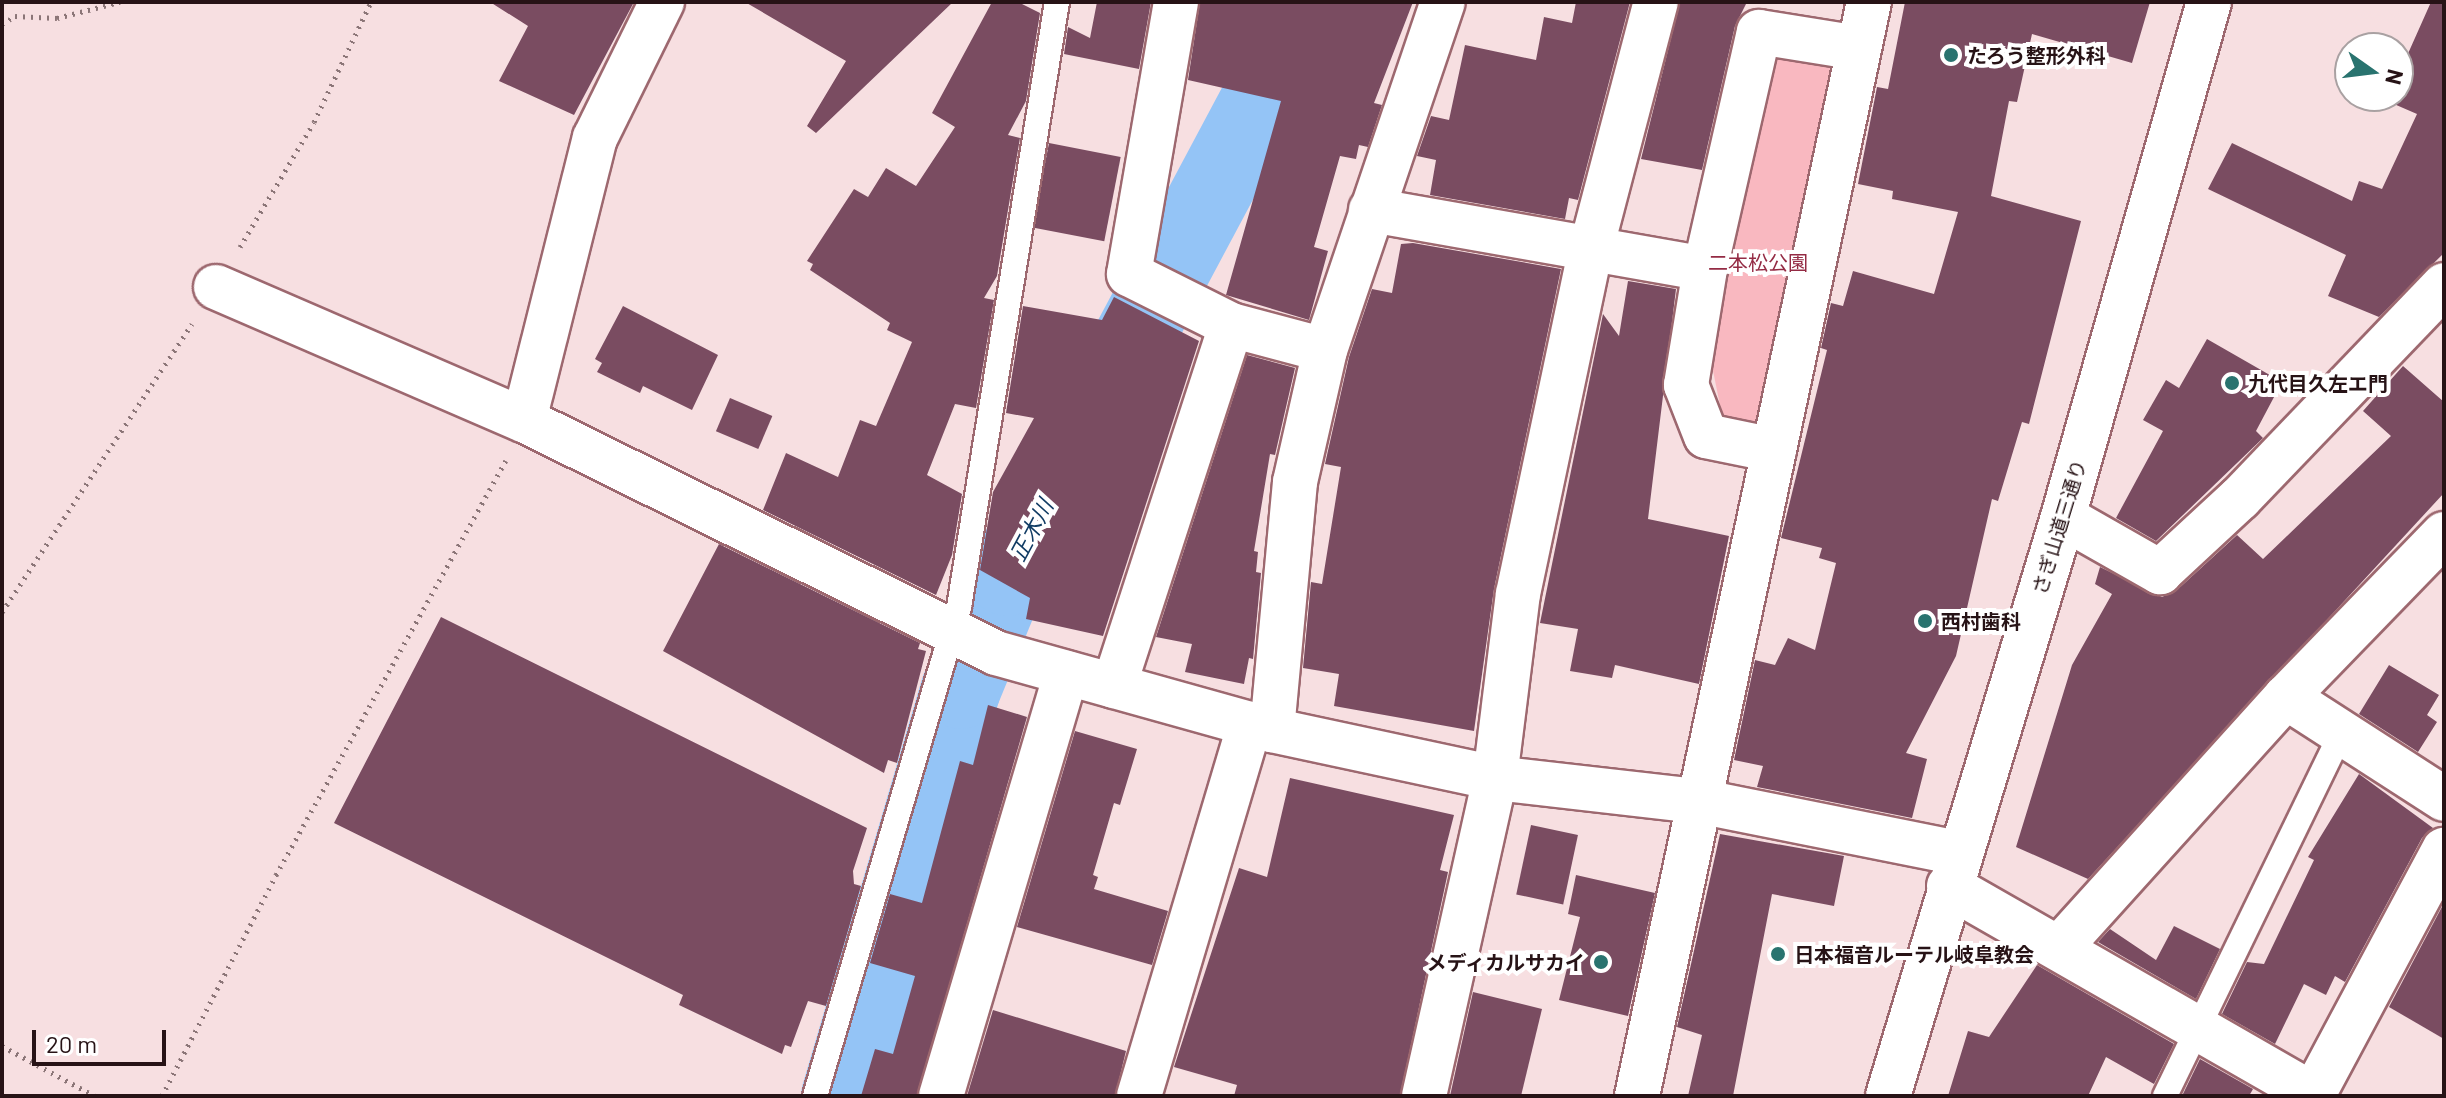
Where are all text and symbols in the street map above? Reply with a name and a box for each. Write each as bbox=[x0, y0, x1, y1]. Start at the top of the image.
north arrow bbox=[2334, 32, 2414, 112]
place label: たろう整形外科 bbox=[1967, 43, 2107, 67]
marker: たろう整形外科 bbox=[1942, 46, 1960, 64]
text: N bbox=[2381, 67, 2410, 88]
park label: 二本松公園 bbox=[1708, 250, 1808, 274]
place label: 九代目久左エ門 bbox=[2248, 371, 2388, 395]
marker: 九代目久左エ門 bbox=[2223, 374, 2241, 392]
street label: さぎ山道三通り bbox=[2027, 457, 2091, 597]
water label: 正木川 bbox=[1004, 495, 1058, 565]
place label: 西村歯科 bbox=[1941, 609, 2021, 633]
marker: 西村歯科 bbox=[1916, 612, 1934, 630]
place label: 日本福音ルーテル岐阜教会 bbox=[1794, 942, 2034, 966]
marker: 日本福音ルーテル岐阜教会 bbox=[1769, 945, 1787, 963]
place label: メディカルサカイ bbox=[1425, 950, 1585, 974]
marker: メディカルサカイ bbox=[1592, 953, 1610, 971]
scale bar bbox=[36, 1014, 170, 1064]
text: 20 m bbox=[46, 1029, 97, 1058]

